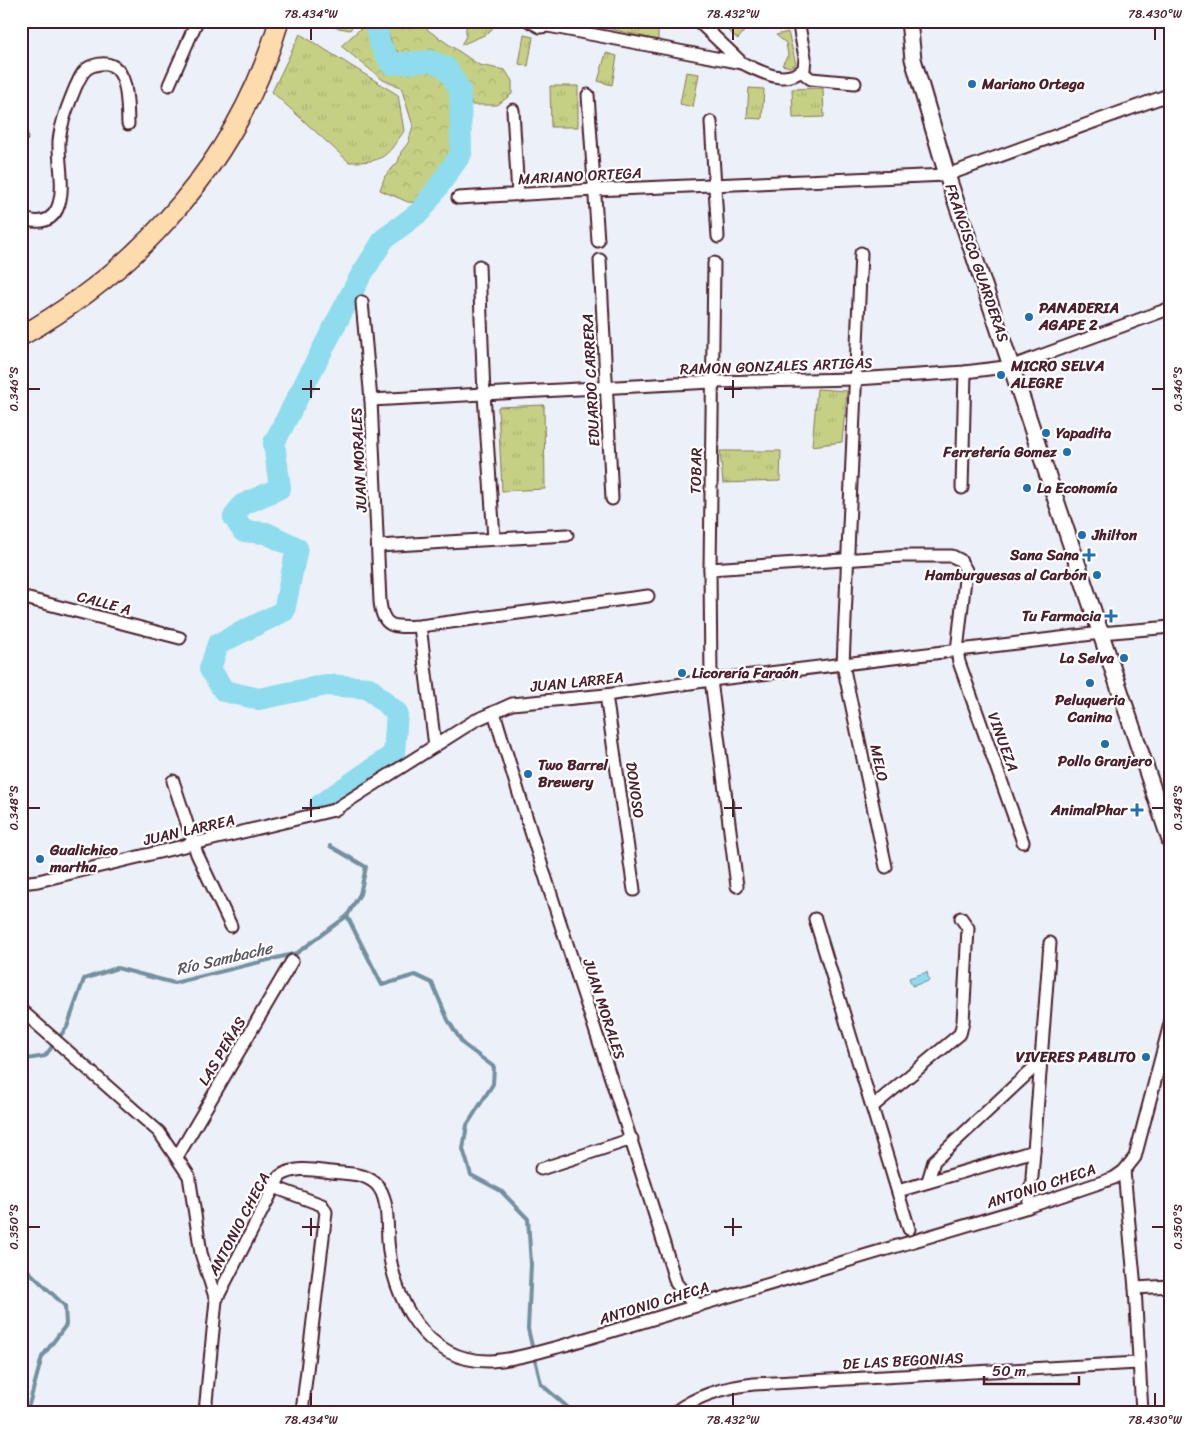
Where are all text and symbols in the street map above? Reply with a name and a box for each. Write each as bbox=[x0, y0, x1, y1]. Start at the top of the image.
text: 78.434°W bbox=[284, 3, 339, 25]
text: 78.432°W bbox=[706, 3, 760, 25]
text: 78.430°W bbox=[1128, 3, 1183, 25]
place label: Mariano Ortega bbox=[981, 71, 1085, 97]
marker: Mariano Ortega bbox=[966, 78, 978, 90]
street label: MARIANO ORTEGA bbox=[517, 160, 643, 192]
street label: FRANCISCO GUARDERAS bbox=[938, 180, 1017, 347]
place label: PANADERIA AGAPE 2 bbox=[1038, 295, 1119, 338]
marker: PANADERIA AGAPE 2 bbox=[1023, 311, 1035, 323]
street label: EDUARDO CARRERA bbox=[575, 313, 607, 447]
street label: RAMON GONZALES ARTIGAS bbox=[679, 350, 873, 382]
place label: MICRO SELVA ALEGRE bbox=[1010, 353, 1105, 396]
text: 0.346°S bbox=[3, 366, 25, 411]
text: 0.346°S bbox=[1167, 366, 1189, 411]
marker: MICRO SELVA ALEGRE bbox=[995, 369, 1007, 381]
street label: JUAN MORALES bbox=[343, 407, 375, 514]
place label: Yapadita bbox=[1056, 420, 1112, 446]
marker: Yapadita bbox=[1040, 427, 1052, 439]
place label: Ferretería Gomez bbox=[942, 439, 1058, 465]
marker: Ferretería Gomez bbox=[1061, 446, 1073, 458]
street label: TOBAR bbox=[683, 448, 709, 494]
place label: La Economía bbox=[1037, 475, 1118, 501]
marker: La Economía bbox=[1021, 482, 1033, 494]
place label: Jhilton bbox=[1091, 522, 1138, 548]
marker: Jhilton bbox=[1076, 529, 1088, 541]
place label: Sana Sana bbox=[1009, 542, 1079, 568]
marker: Sana Sana bbox=[1083, 549, 1095, 561]
place label: Hamburguesas al Carbón bbox=[924, 562, 1088, 588]
marker: Hamburguesas al Carbón bbox=[1091, 569, 1103, 581]
street label: CALLE A bbox=[74, 583, 134, 623]
place label: Tu Farmacia bbox=[1022, 603, 1101, 629]
marker: Tu Farmacia bbox=[1105, 610, 1117, 622]
place label: La Selva bbox=[1060, 645, 1114, 671]
marker: La Selva bbox=[1118, 652, 1130, 664]
place label: Licorería Faraón bbox=[692, 660, 799, 686]
street label: JUAN LARREA bbox=[528, 664, 625, 700]
marker: Licorería Faraón bbox=[676, 667, 688, 679]
marker: Peluqueria Canina bbox=[1084, 677, 1096, 689]
place label: Peluqueria Canina bbox=[1055, 687, 1125, 730]
street label: VINUEZA bbox=[980, 708, 1026, 776]
marker: Pollo Granjero bbox=[1099, 738, 1111, 750]
street label: MELO bbox=[862, 742, 896, 784]
place label: Pollo Granjero bbox=[1058, 748, 1153, 774]
place label: Two Barrel Brewery bbox=[538, 752, 609, 795]
street label: DONOSO bbox=[618, 760, 652, 820]
marker: Two Barrel Brewery bbox=[522, 768, 534, 780]
text: 0.348°S bbox=[3, 785, 25, 831]
text: 0.348°S bbox=[1167, 785, 1189, 831]
place label: AnimalPhar bbox=[1050, 797, 1129, 823]
marker: AnimalPhar bbox=[1131, 804, 1143, 816]
street label: JUAN LARREA bbox=[140, 807, 237, 853]
place label: Gualichico martha bbox=[49, 837, 118, 880]
marker: Gualichico martha bbox=[34, 853, 46, 865]
water label: Río Sambache bbox=[173, 933, 277, 984]
street label: JUAN MORALES bbox=[575, 954, 633, 1063]
street label: LAS PEÑAS bbox=[191, 1011, 253, 1091]
place label: VIVERES PABLITO bbox=[1016, 1044, 1136, 1070]
marker: VIVERES PABLITO bbox=[1140, 1051, 1152, 1063]
street label: ANTONIO CHECA bbox=[982, 1156, 1099, 1216]
street label: ANTONIO CHECA bbox=[200, 1168, 277, 1281]
text: 0.350°S bbox=[3, 1204, 25, 1250]
text: 0.350°S bbox=[1167, 1204, 1189, 1250]
street label: ANTONIO CHECA bbox=[595, 1274, 712, 1332]
street label: DE LAS BEGONIAS bbox=[842, 1345, 965, 1377]
scale bar bbox=[984, 1353, 1080, 1385]
text: 50 m bbox=[992, 1358, 1027, 1384]
text: 78.434°W bbox=[284, 1409, 339, 1431]
text: 78.432°W bbox=[706, 1409, 760, 1431]
text: 78.430°W bbox=[1128, 1409, 1183, 1431]

